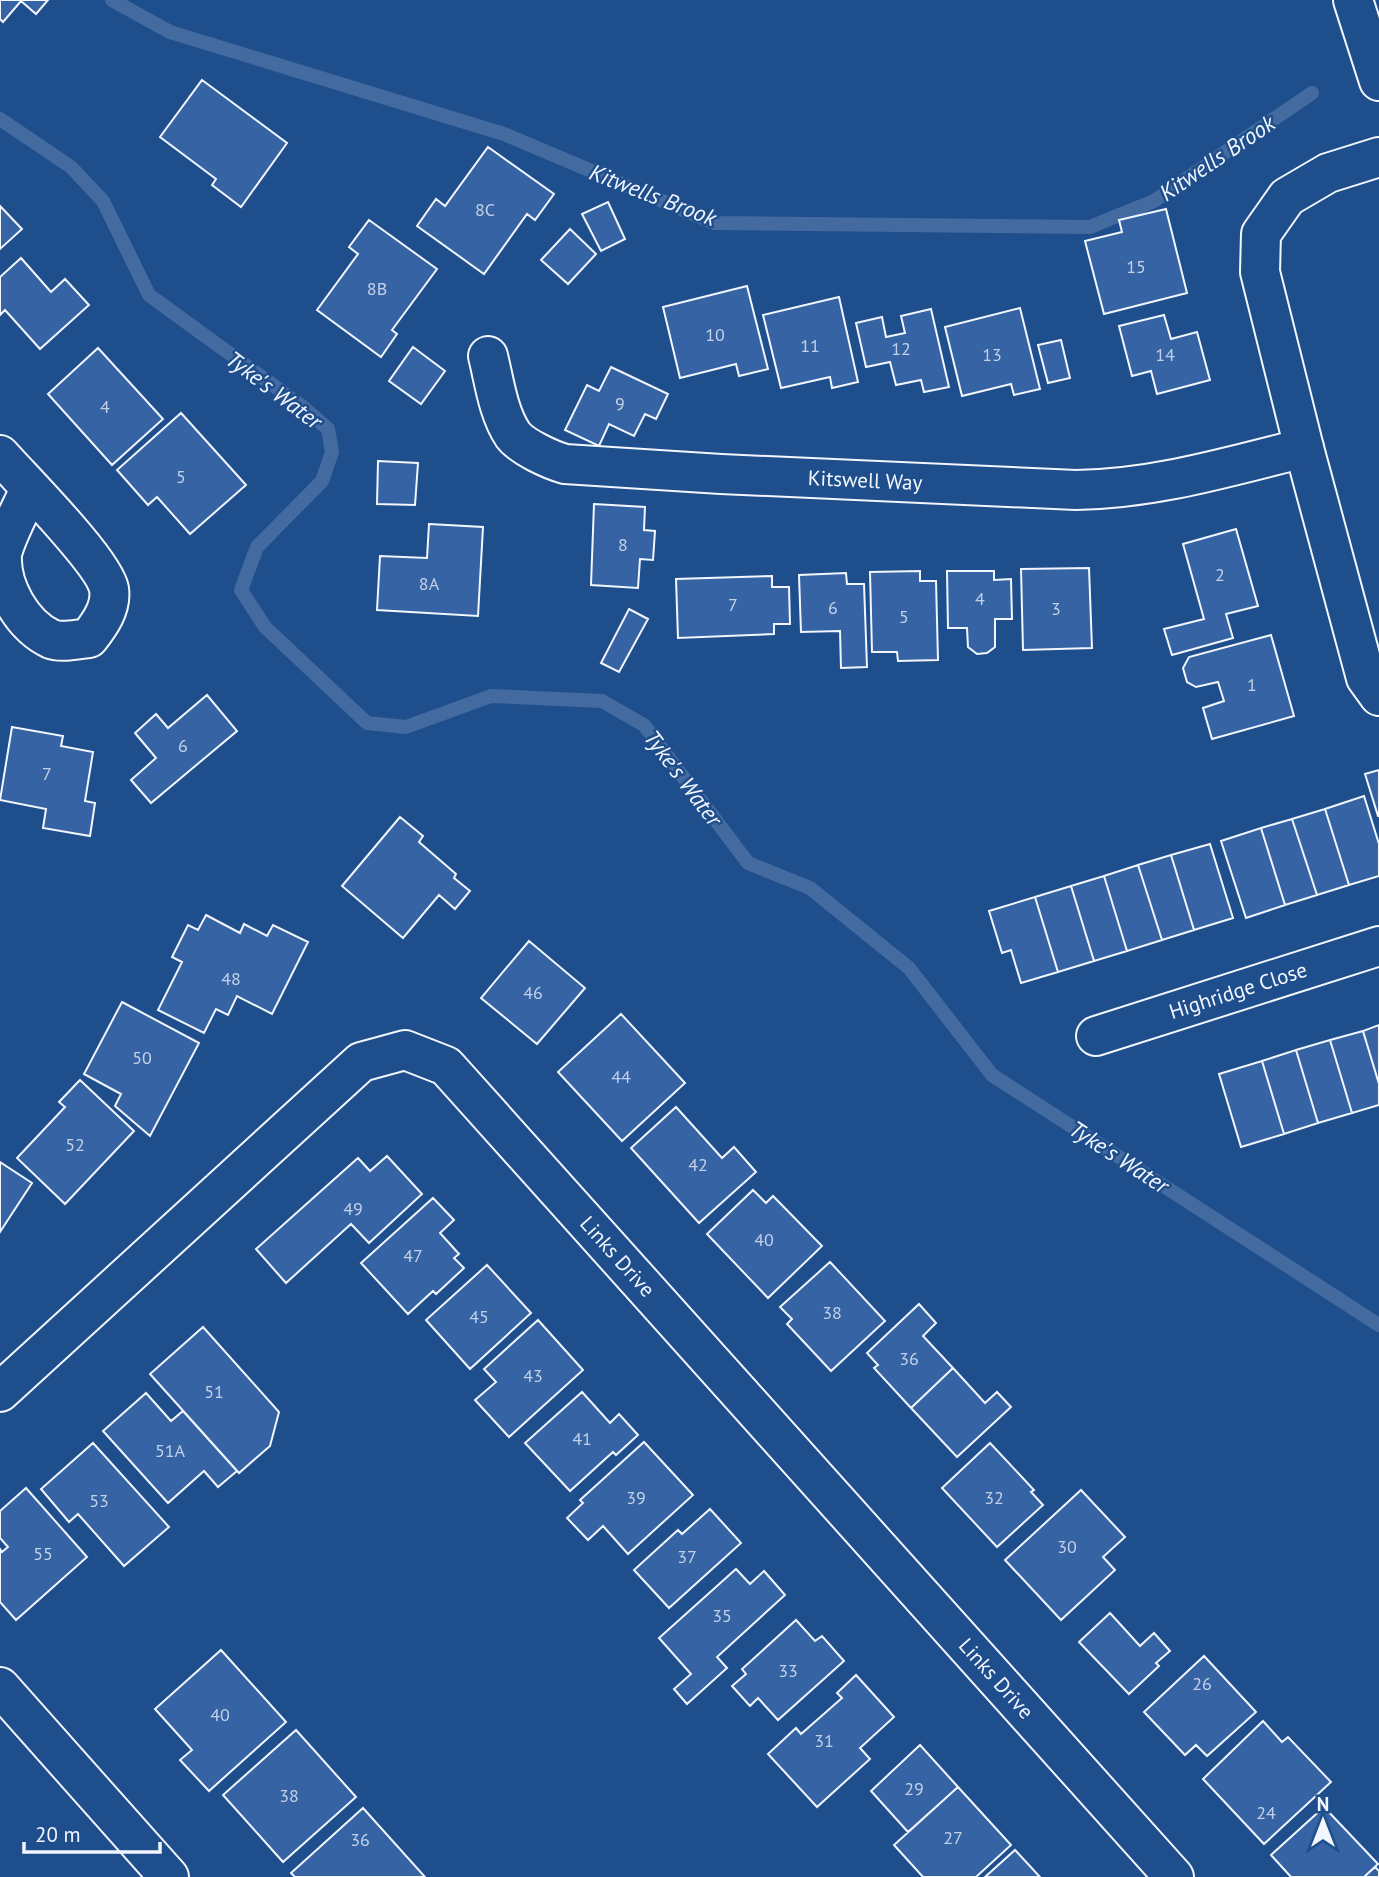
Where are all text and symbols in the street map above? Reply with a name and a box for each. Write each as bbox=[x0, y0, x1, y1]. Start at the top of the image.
water label: Kitwells Brook bbox=[1153, 107, 1282, 207]
water label: Kitwells Brook bbox=[586, 157, 722, 233]
house number: 8C bbox=[475, 198, 495, 221]
house number: 15 bbox=[1126, 255, 1146, 278]
house number: 8B bbox=[367, 277, 387, 300]
house number: 10 bbox=[705, 323, 725, 346]
house number: 11 bbox=[800, 334, 820, 357]
house number: 12 bbox=[891, 337, 911, 360]
house number: 13 bbox=[982, 343, 1002, 366]
house number: 14 bbox=[1155, 343, 1175, 366]
water label: Tyke's Water bbox=[221, 344, 329, 436]
house number: 9 bbox=[615, 392, 625, 415]
house number: 4 bbox=[100, 395, 110, 418]
street label: Kitswell Way bbox=[807, 464, 923, 496]
house number: 5 bbox=[176, 465, 186, 488]
house number: 8 bbox=[618, 533, 628, 556]
house number: 2 bbox=[1215, 563, 1225, 586]
house number: 8A bbox=[419, 572, 440, 595]
house number: 4 bbox=[975, 587, 985, 610]
house number: 7 bbox=[728, 593, 738, 616]
house number: 6 bbox=[828, 596, 838, 619]
house number: 3 bbox=[1051, 597, 1061, 620]
house number: 5 bbox=[899, 605, 909, 628]
house number: 1 bbox=[1247, 673, 1257, 696]
water label: Tyke's Water bbox=[638, 724, 730, 833]
house number: 6 bbox=[178, 734, 188, 757]
house number: 7 bbox=[42, 762, 52, 785]
street label: Highridge Close bbox=[1166, 956, 1310, 1025]
house number: 48 bbox=[221, 967, 241, 990]
house number: 46 bbox=[523, 981, 543, 1004]
house number: 50 bbox=[132, 1046, 152, 1069]
house number: 44 bbox=[611, 1065, 631, 1088]
water label: Tyke's Water bbox=[1064, 1114, 1176, 1200]
house number: 52 bbox=[65, 1133, 85, 1156]
house number: 42 bbox=[688, 1153, 708, 1176]
house number: 49 bbox=[343, 1197, 363, 1220]
street label: Links Drive bbox=[574, 1210, 661, 1302]
house number: 40 bbox=[754, 1228, 774, 1251]
house number: 47 bbox=[403, 1244, 423, 1267]
house number: 38 bbox=[822, 1301, 842, 1324]
house number: 45 bbox=[469, 1305, 489, 1328]
house number: 36 bbox=[899, 1347, 919, 1370]
house number: 43 bbox=[523, 1364, 543, 1387]
house number: 51 bbox=[204, 1380, 224, 1403]
house number: 41 bbox=[572, 1427, 592, 1450]
house number: 51A bbox=[155, 1439, 186, 1462]
house number: 39 bbox=[626, 1486, 646, 1509]
house number: 32 bbox=[984, 1486, 1004, 1509]
house number: 53 bbox=[89, 1489, 109, 1512]
house number: 30 bbox=[1057, 1535, 1077, 1558]
house number: 55 bbox=[33, 1542, 53, 1565]
house number: 37 bbox=[677, 1545, 697, 1568]
house number: 35 bbox=[712, 1604, 732, 1627]
street label: Links Drive bbox=[953, 1632, 1040, 1724]
house number: 33 bbox=[778, 1659, 798, 1682]
house number: 26 bbox=[1192, 1672, 1212, 1695]
house number: 40 bbox=[210, 1703, 230, 1726]
house number: 31 bbox=[814, 1729, 834, 1752]
house number: 29 bbox=[904, 1777, 924, 1800]
house number: 38 bbox=[279, 1784, 299, 1807]
north arrow bbox=[1288, 1786, 1358, 1856]
text: N bbox=[1317, 1792, 1329, 1816]
house number: 24 bbox=[1256, 1801, 1276, 1824]
scale bar bbox=[24, 1811, 161, 1855]
text: 20 m bbox=[35, 1821, 81, 1848]
house number: 27 bbox=[943, 1826, 963, 1849]
house number: 36 bbox=[350, 1828, 370, 1851]

